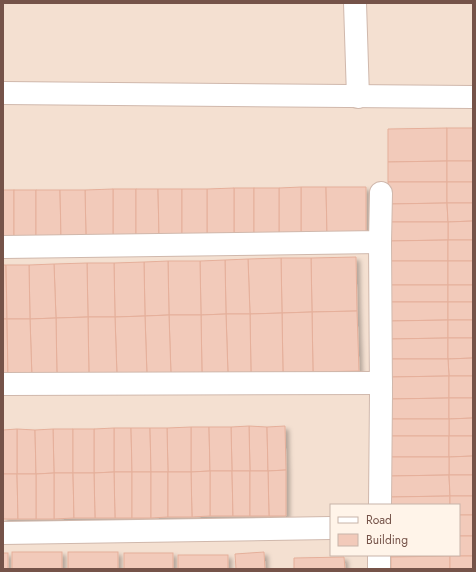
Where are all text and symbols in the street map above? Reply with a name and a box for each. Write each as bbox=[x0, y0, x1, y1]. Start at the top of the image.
legend bbox=[330, 504, 460, 556]
text: Road bbox=[366, 511, 392, 529]
text: Building bbox=[366, 531, 408, 549]

